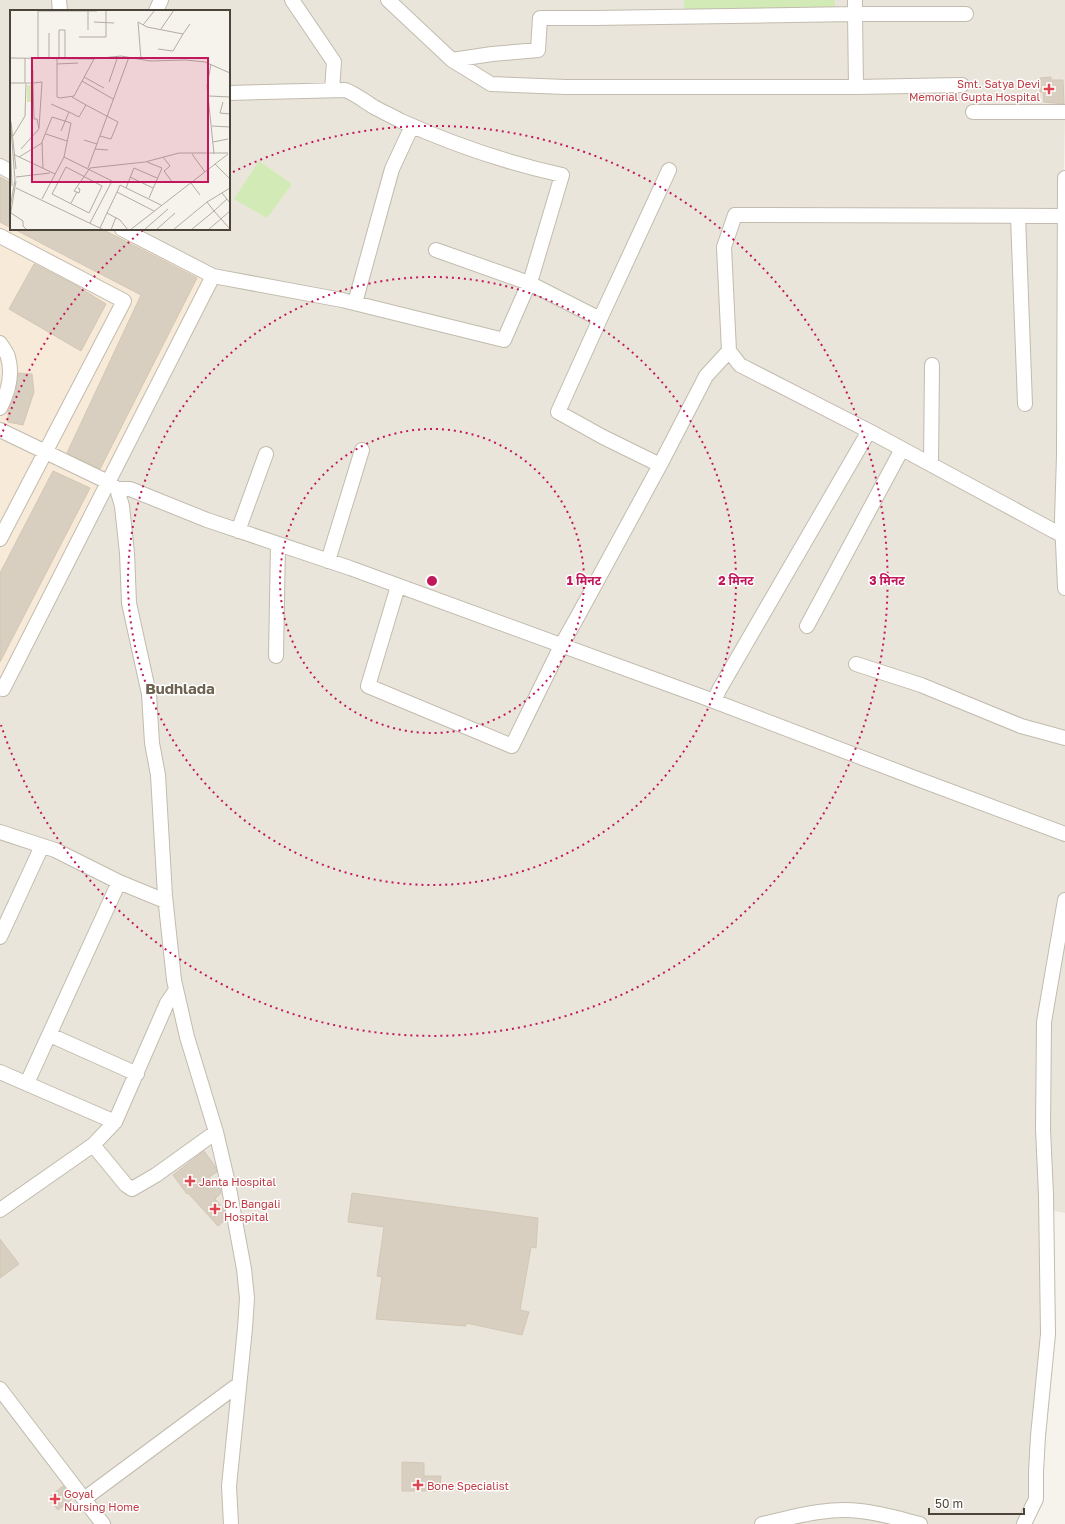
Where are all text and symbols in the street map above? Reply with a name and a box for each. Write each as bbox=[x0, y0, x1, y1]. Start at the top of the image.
inset map bbox=[10, 10, 230, 230]
place label: Smt. Satya Devi Memorial Gupta Hospital bbox=[909, 77, 1040, 103]
marker: Smt. Satya Devi Memorial Gupta Hospital bbox=[1043, 83, 1055, 95]
text: 1 मिनट bbox=[567, 573, 602, 588]
text: 2 मिनट bbox=[718, 573, 754, 588]
text: 3 मिनट bbox=[869, 573, 905, 588]
centre of rings bbox=[425, 574, 439, 588]
district label: Budhlada bbox=[145, 679, 215, 697]
marker: Janta Hospital bbox=[184, 1175, 196, 1187]
place label: Janta Hospital bbox=[199, 1175, 276, 1188]
place label: Dr. Bangali Hospital bbox=[224, 1197, 281, 1223]
marker: Dr. Bangali Hospital bbox=[209, 1203, 221, 1215]
marker: Bone Specialist bbox=[412, 1479, 424, 1491]
place label: Bone Specialist bbox=[427, 1479, 509, 1492]
place label: Goyal Nursing Home bbox=[64, 1487, 139, 1513]
scale bar bbox=[929, 1490, 1024, 1516]
marker: Goyal Nursing Home bbox=[49, 1493, 61, 1505]
text: 50 m bbox=[935, 1496, 963, 1511]

